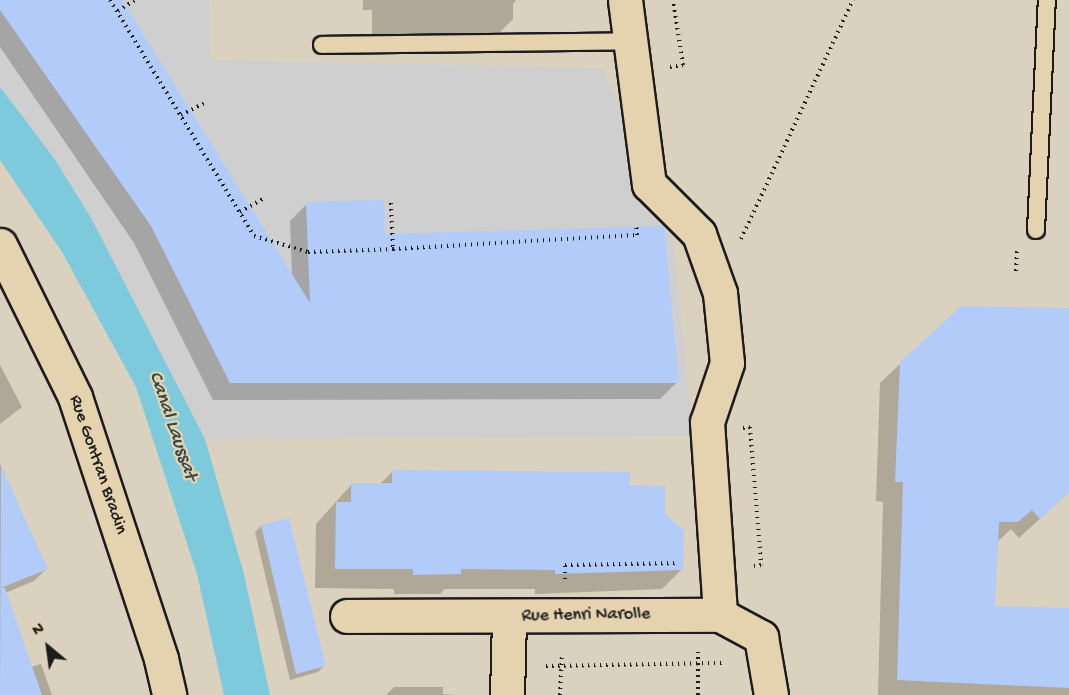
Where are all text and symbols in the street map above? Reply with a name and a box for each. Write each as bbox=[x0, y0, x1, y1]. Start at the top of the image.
water label: Canal Laussat bbox=[142, 368, 202, 484]
street label: Rue Gontran Bradin bbox=[63, 393, 131, 537]
street label: Rue Henri Narolle bbox=[521, 604, 651, 628]
north arrow bbox=[18, 617, 78, 677]
text: N bbox=[30, 620, 48, 642]

